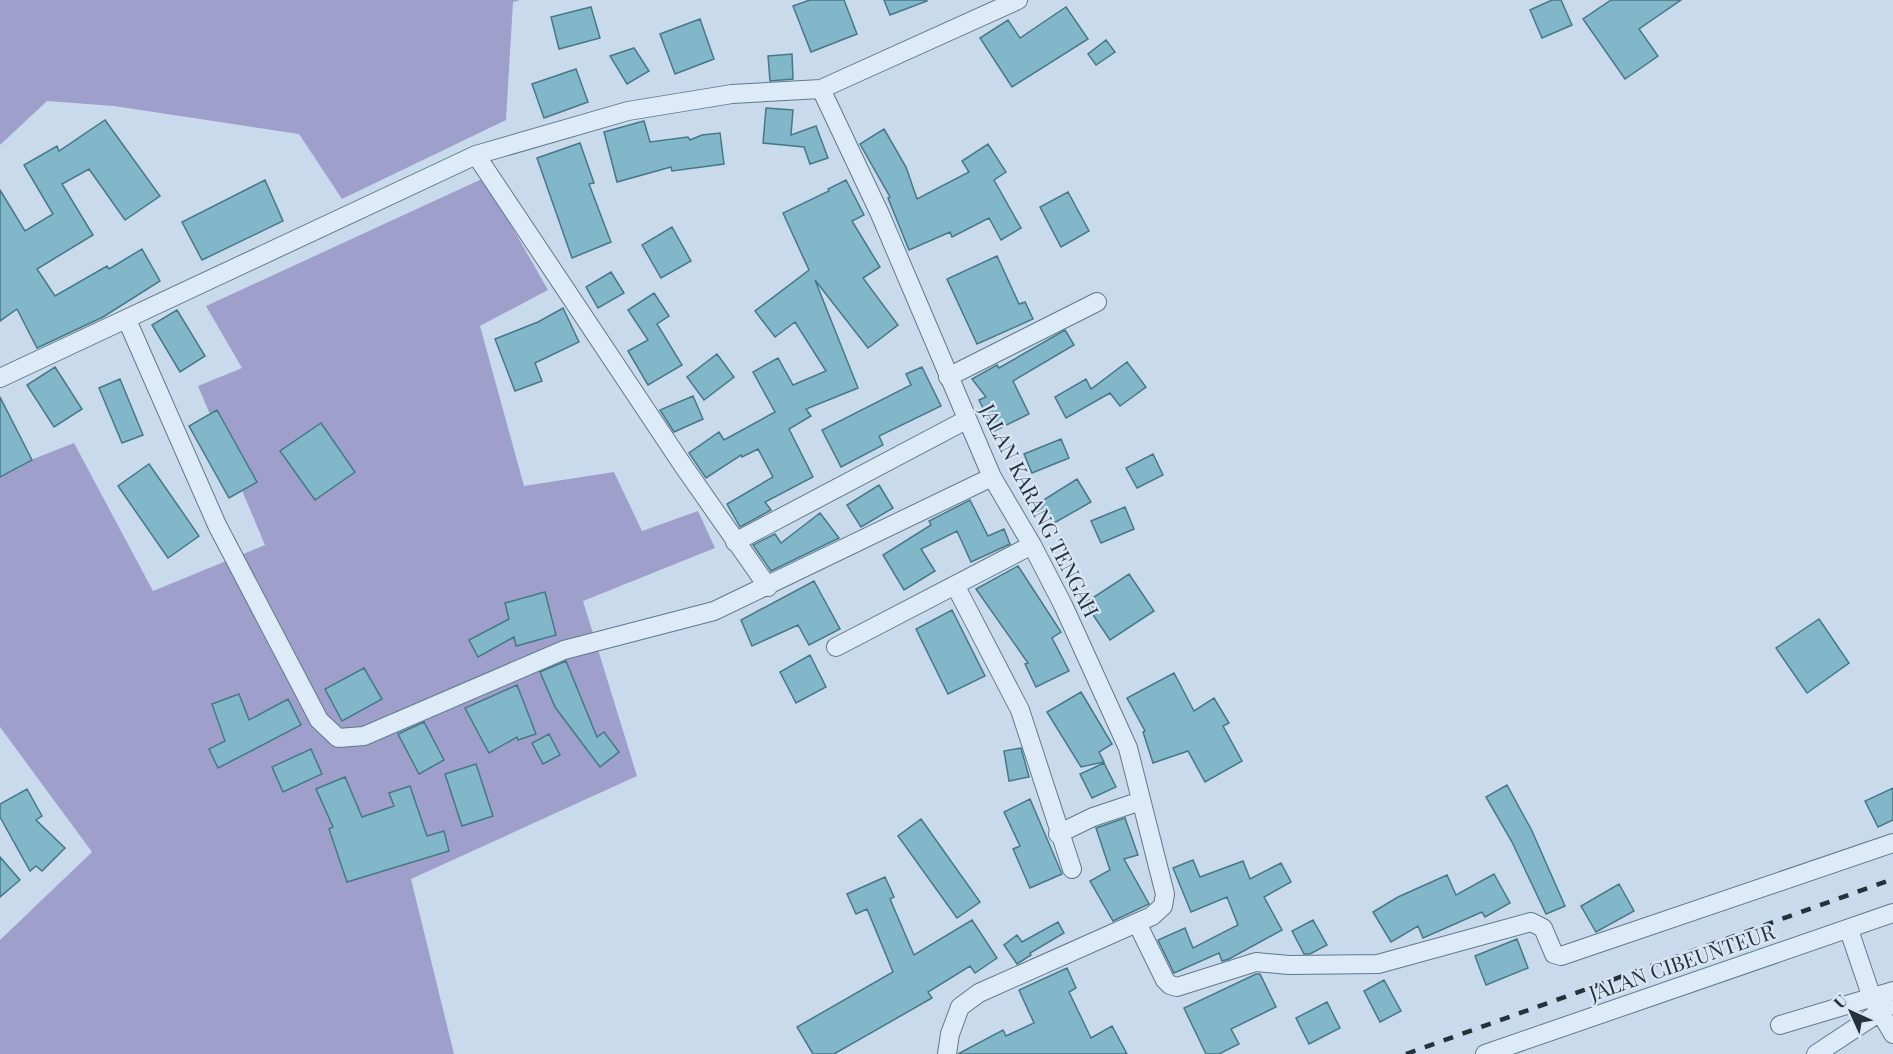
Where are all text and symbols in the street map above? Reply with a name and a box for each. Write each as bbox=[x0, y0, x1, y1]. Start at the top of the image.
street label: JALAN KARANG TENGAH bbox=[974, 398, 1107, 622]
street label: JALAN CIBEUNTEUR bbox=[1584, 916, 1778, 1006]
north arrow bbox=[1821, 982, 1881, 1042]
text: U bbox=[1829, 990, 1851, 1012]

